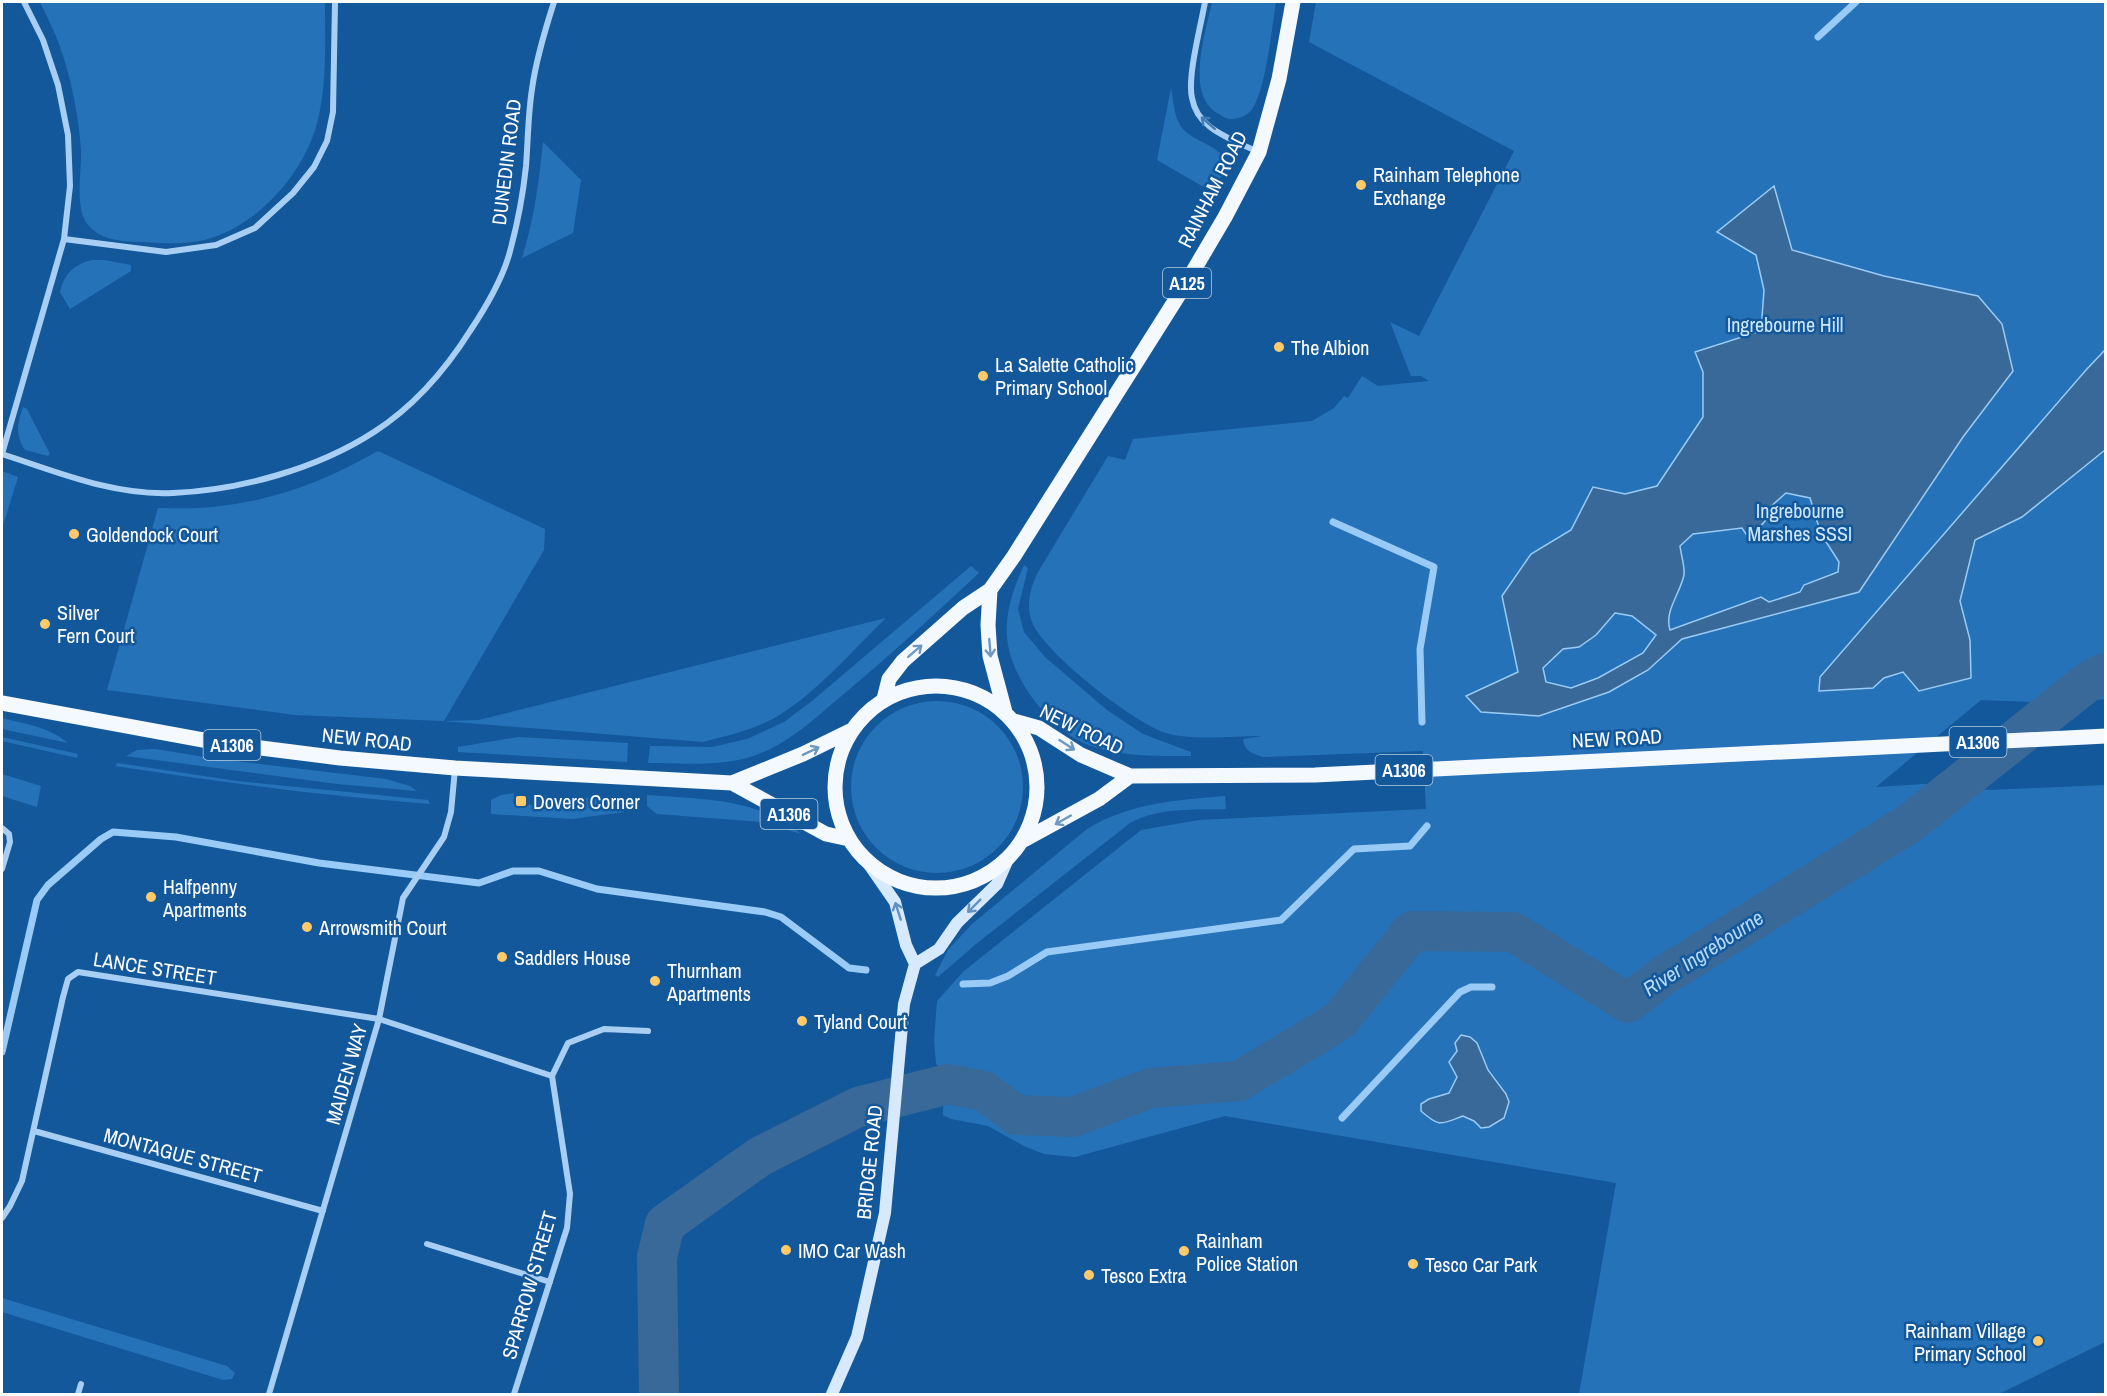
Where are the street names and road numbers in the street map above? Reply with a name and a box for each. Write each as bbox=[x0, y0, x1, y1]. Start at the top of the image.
street label: DUNEDIN ROAD bbox=[485, 98, 527, 226]
street label: RAINHAM ROAD bbox=[1171, 126, 1253, 252]
road number: A125 bbox=[1163, 268, 1211, 298]
street label: NEW ROAD bbox=[1036, 697, 1128, 761]
street label: NEW ROAD bbox=[321, 721, 413, 757]
street label: NEW ROAD bbox=[1571, 722, 1663, 754]
road number: A1306 bbox=[1950, 727, 2006, 757]
road number: A1306 bbox=[204, 730, 260, 760]
road number: A1306 bbox=[1376, 755, 1432, 785]
road number: A1306 bbox=[760, 799, 818, 829]
street label: LANCE STREET bbox=[92, 945, 218, 991]
street label: MAIDEN WAY bbox=[319, 1020, 373, 1128]
street label: BRIDGE ROAD bbox=[850, 1103, 888, 1221]
street label: MONTAGUE STREET bbox=[101, 1121, 265, 1189]
street label: SPARROW STREET bbox=[495, 1208, 563, 1362]

